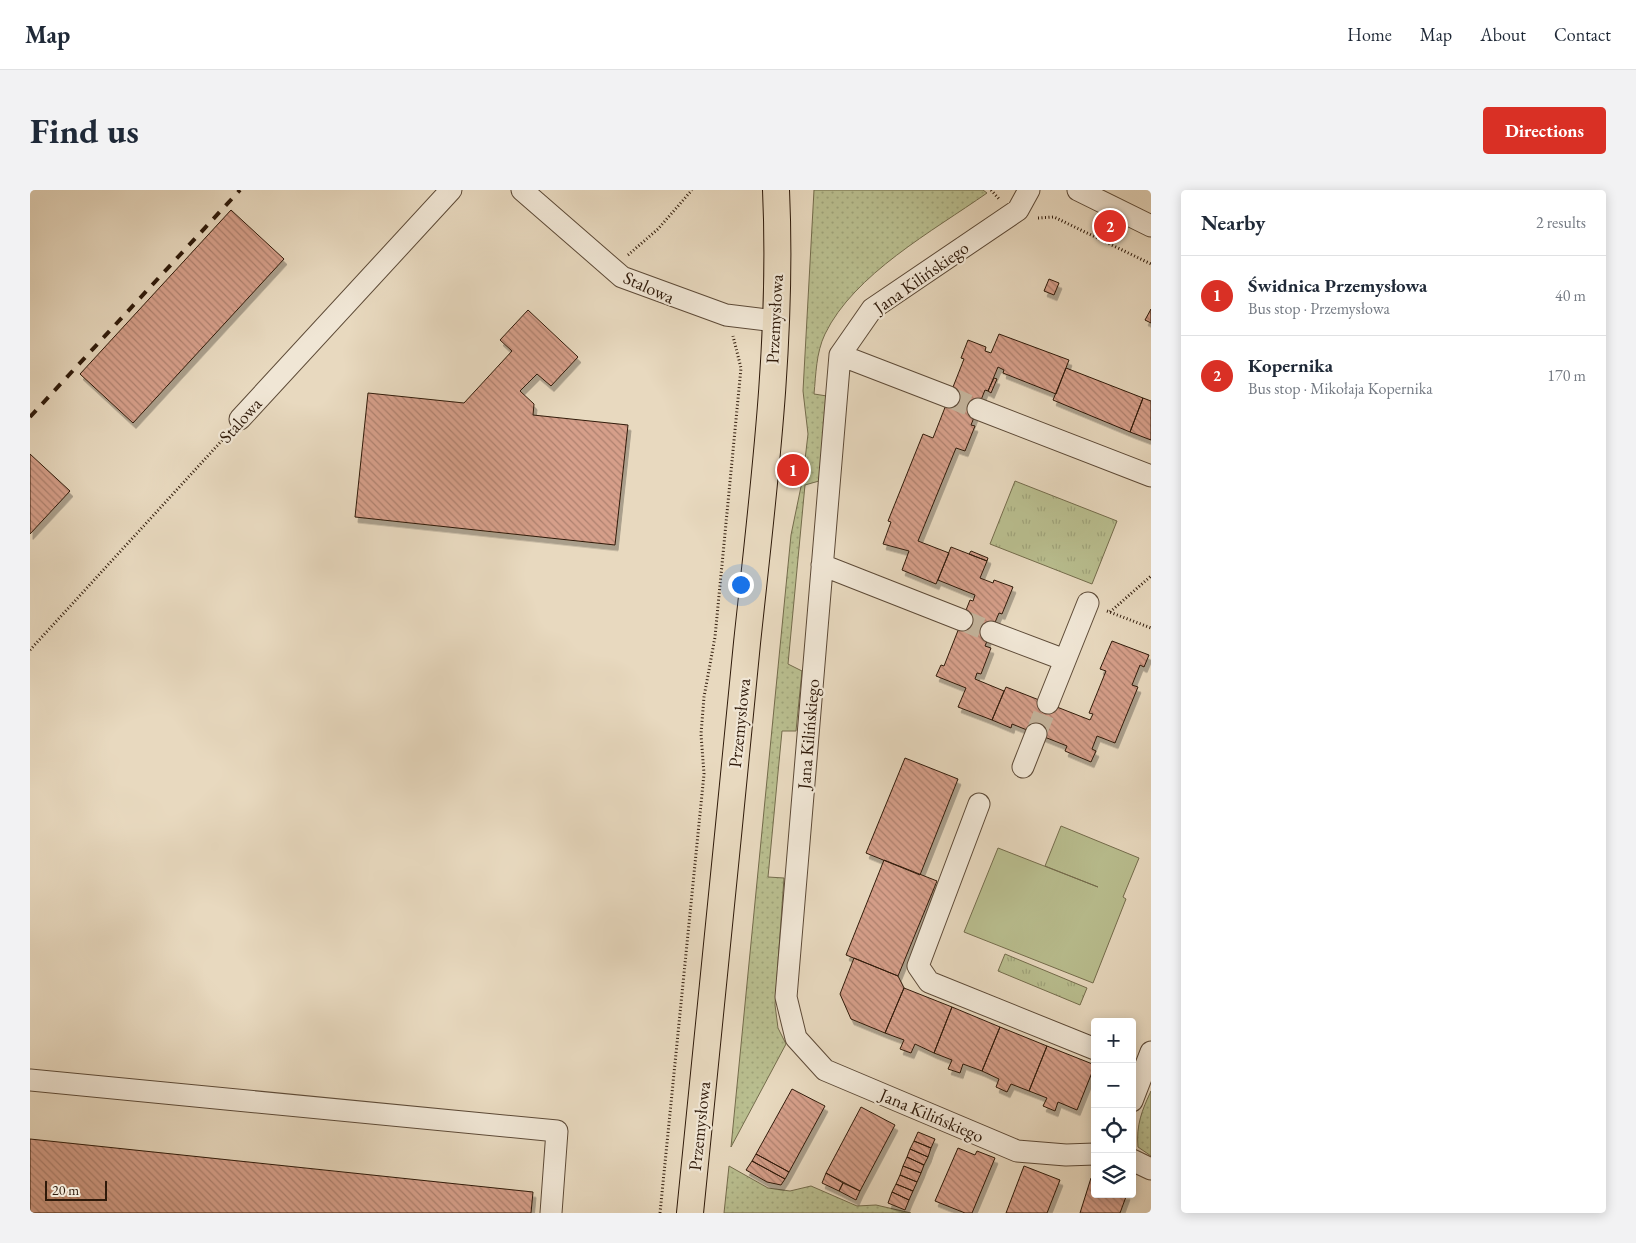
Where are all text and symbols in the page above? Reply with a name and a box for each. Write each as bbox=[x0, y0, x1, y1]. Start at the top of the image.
text: Map bbox=[25, 19, 70, 50]
text: Home bbox=[1347, 23, 1392, 46]
text: Map bbox=[1420, 23, 1452, 46]
text: About bbox=[1480, 23, 1526, 46]
text: Contact bbox=[1554, 23, 1611, 46]
button: Directions bbox=[1483, 107, 1606, 154]
text: Find us bbox=[30, 108, 139, 153]
pin: 2 bbox=[1094, 207, 1126, 245]
text: Nearby bbox=[1201, 209, 1265, 236]
text: 2 results bbox=[1536, 212, 1586, 233]
street label: Jana Kilińskiego bbox=[867, 236, 973, 319]
street label: Stalowa bbox=[620, 266, 679, 309]
street label: Przemysłowa bbox=[760, 273, 788, 364]
text: Świdnica Przemysłowa bbox=[1248, 273, 1427, 298]
text: 1 bbox=[1213, 285, 1221, 306]
text: 40 m bbox=[1555, 285, 1586, 306]
text: Bus stop · Przemysłowa bbox=[1248, 298, 1390, 319]
text: Kopernika bbox=[1248, 353, 1333, 378]
text: 2 bbox=[1213, 365, 1221, 386]
text: 170 m bbox=[1547, 365, 1586, 386]
text: Bus stop · Mikołaja Kopernika bbox=[1248, 378, 1433, 399]
street label: Stalowa bbox=[214, 392, 267, 448]
pin: 1 bbox=[777, 451, 809, 489]
your location bbox=[728, 572, 754, 598]
street label: Przemysłowa bbox=[723, 676, 755, 769]
street label: Jana Kilińskiego bbox=[792, 678, 824, 792]
map controls bbox=[1091, 1018, 1136, 1198]
button: + bbox=[1091, 1018, 1136, 1063]
button: − bbox=[1091, 1063, 1136, 1108]
street label: Przemysłowa bbox=[683, 1079, 715, 1172]
street label: Jana Kilińskiego bbox=[875, 1082, 988, 1147]
button: locate bbox=[1091, 1108, 1136, 1153]
button: layers bbox=[1091, 1153, 1136, 1198]
scale bar bbox=[45, 1178, 108, 1201]
text: 20 m bbox=[52, 1181, 79, 1199]

